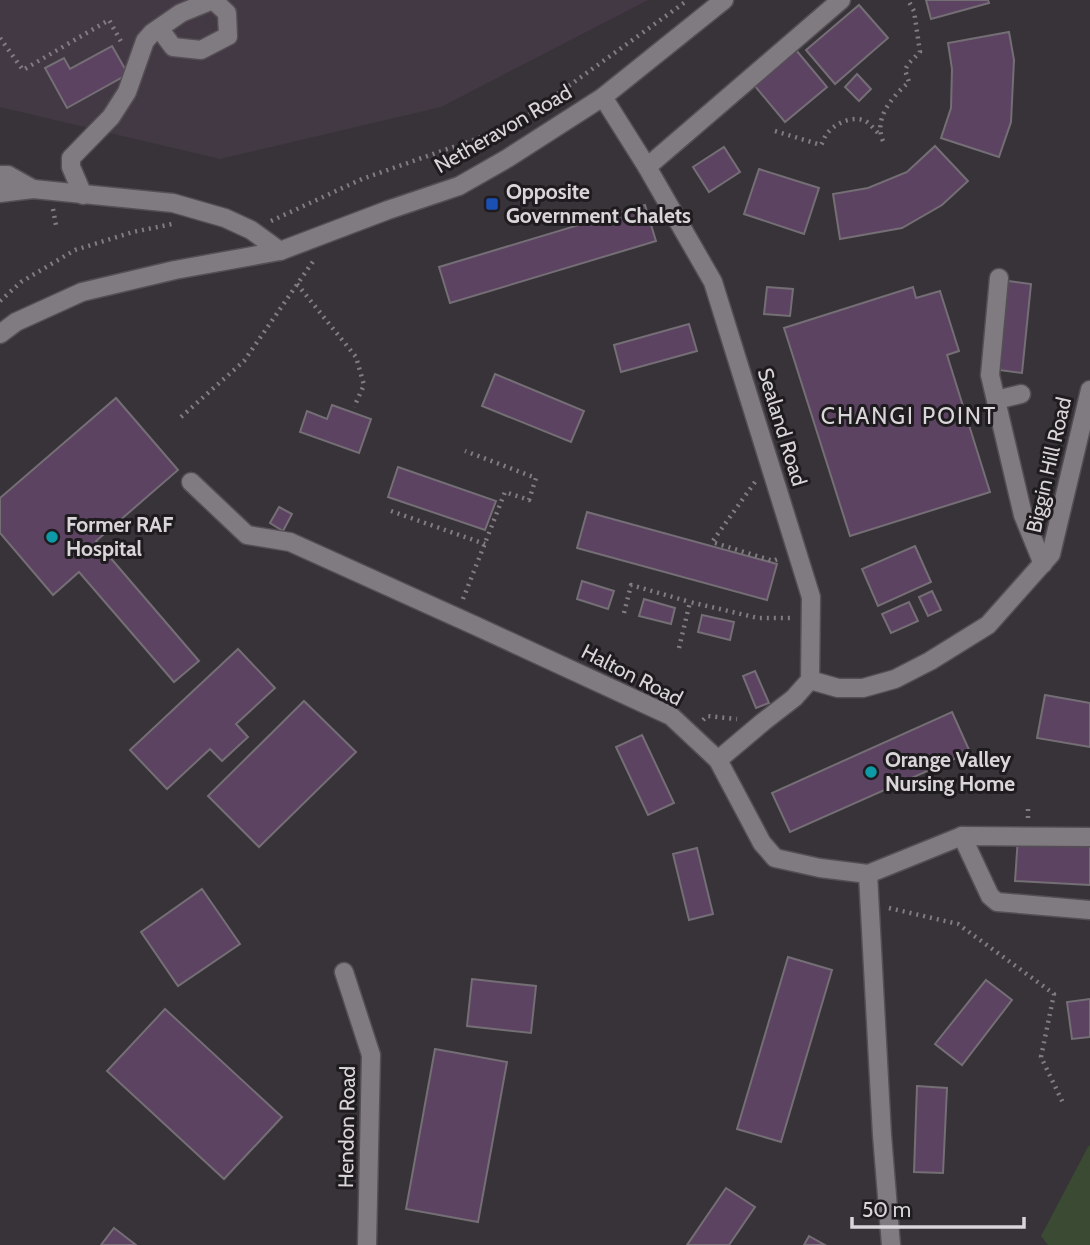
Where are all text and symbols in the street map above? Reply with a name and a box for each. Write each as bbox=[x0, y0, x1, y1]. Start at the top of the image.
street label: Netheravon Road bbox=[430, 79, 576, 178]
place label: Opposite Government Chalets bbox=[506, 179, 691, 228]
marker: Opposite Government Chalets bbox=[484, 196, 500, 212]
street label: Sealand Road bbox=[753, 365, 812, 489]
street label: Biggin Hill Road bbox=[1021, 395, 1076, 535]
district label: CHANGI POINT bbox=[821, 402, 997, 430]
place label: Former RAF Hospital bbox=[66, 512, 173, 561]
marker: Former RAF Hospital bbox=[44, 529, 60, 545]
street label: Halton Road bbox=[577, 638, 687, 711]
place label: Orange Valley Nursing Home bbox=[885, 747, 1015, 796]
marker: Orange Valley Nursing Home bbox=[863, 764, 879, 780]
street label: Hendon Road bbox=[333, 1066, 360, 1188]
scale bar bbox=[852, 1186, 1024, 1230]
text: 50 m bbox=[862, 1197, 911, 1222]

